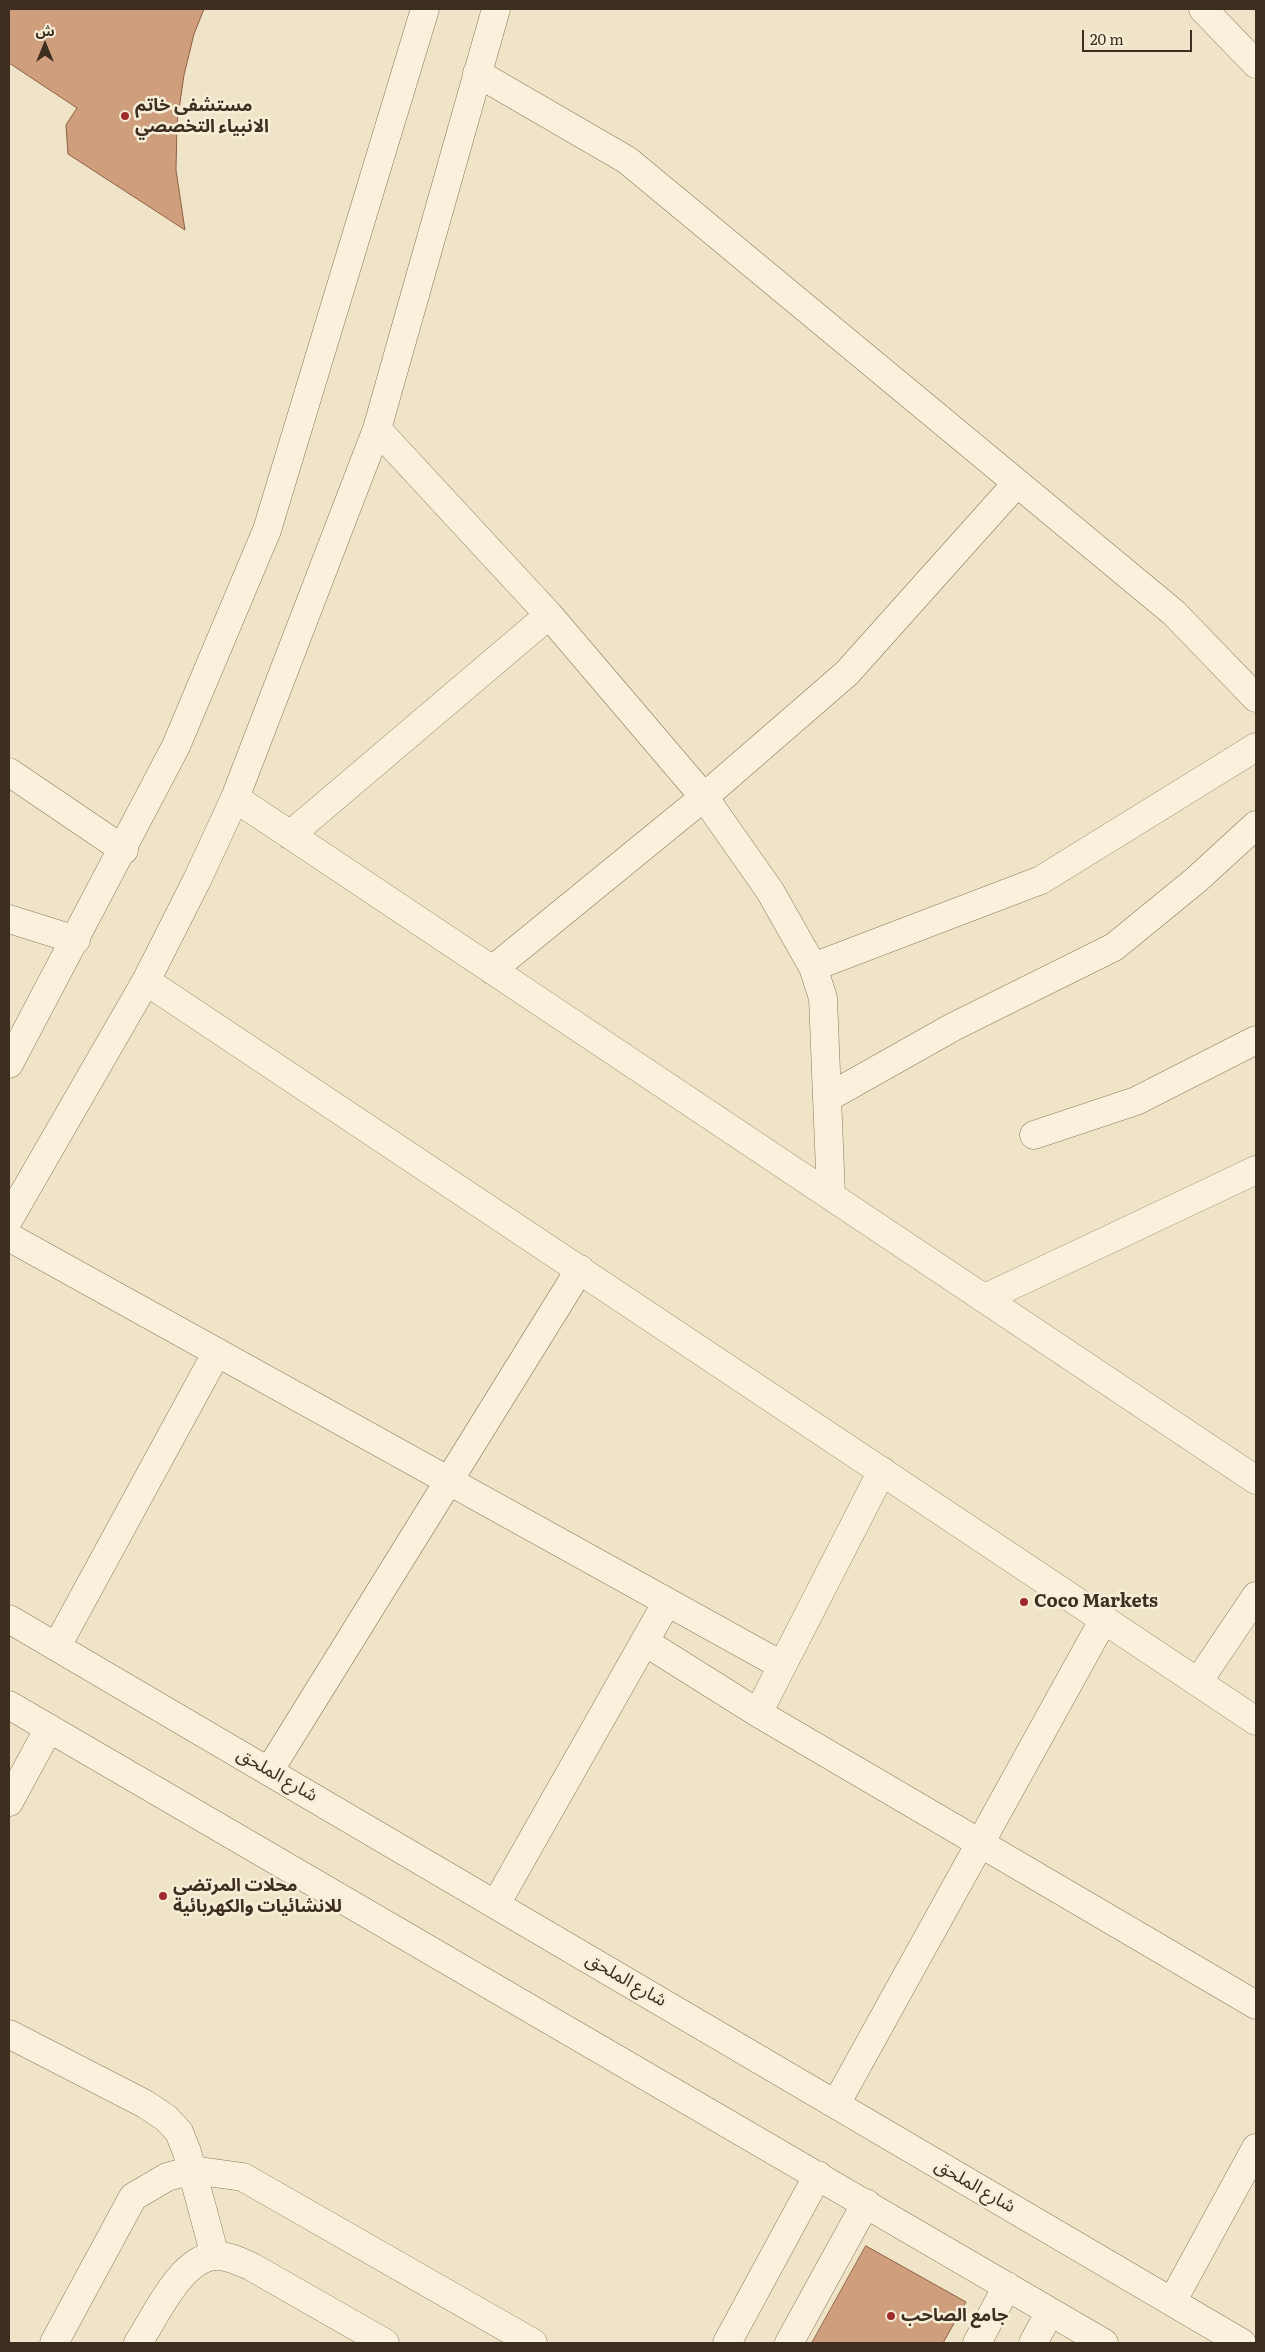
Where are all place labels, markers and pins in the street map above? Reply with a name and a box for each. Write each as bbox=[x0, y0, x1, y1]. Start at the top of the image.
place label: مستشفى خاتم الانبياء التخصصي bbox=[135, 95, 269, 138]
marker: مستشفى خاتم الانبياء التخصصي bbox=[119, 110, 131, 122]
place label: Coco Markets bbox=[1034, 1591, 1158, 1613]
marker: Coco Markets bbox=[1018, 1596, 1030, 1608]
place label: محلات المرتضى للانشائيات والكهربائية bbox=[173, 1875, 342, 1918]
marker: محلات المرتضى للانشائيات والكهربائية bbox=[157, 1890, 169, 1902]
place label: جامع الصاحب bbox=[901, 2305, 1008, 2327]
marker: جامع الصاحب bbox=[885, 2310, 897, 2322]

